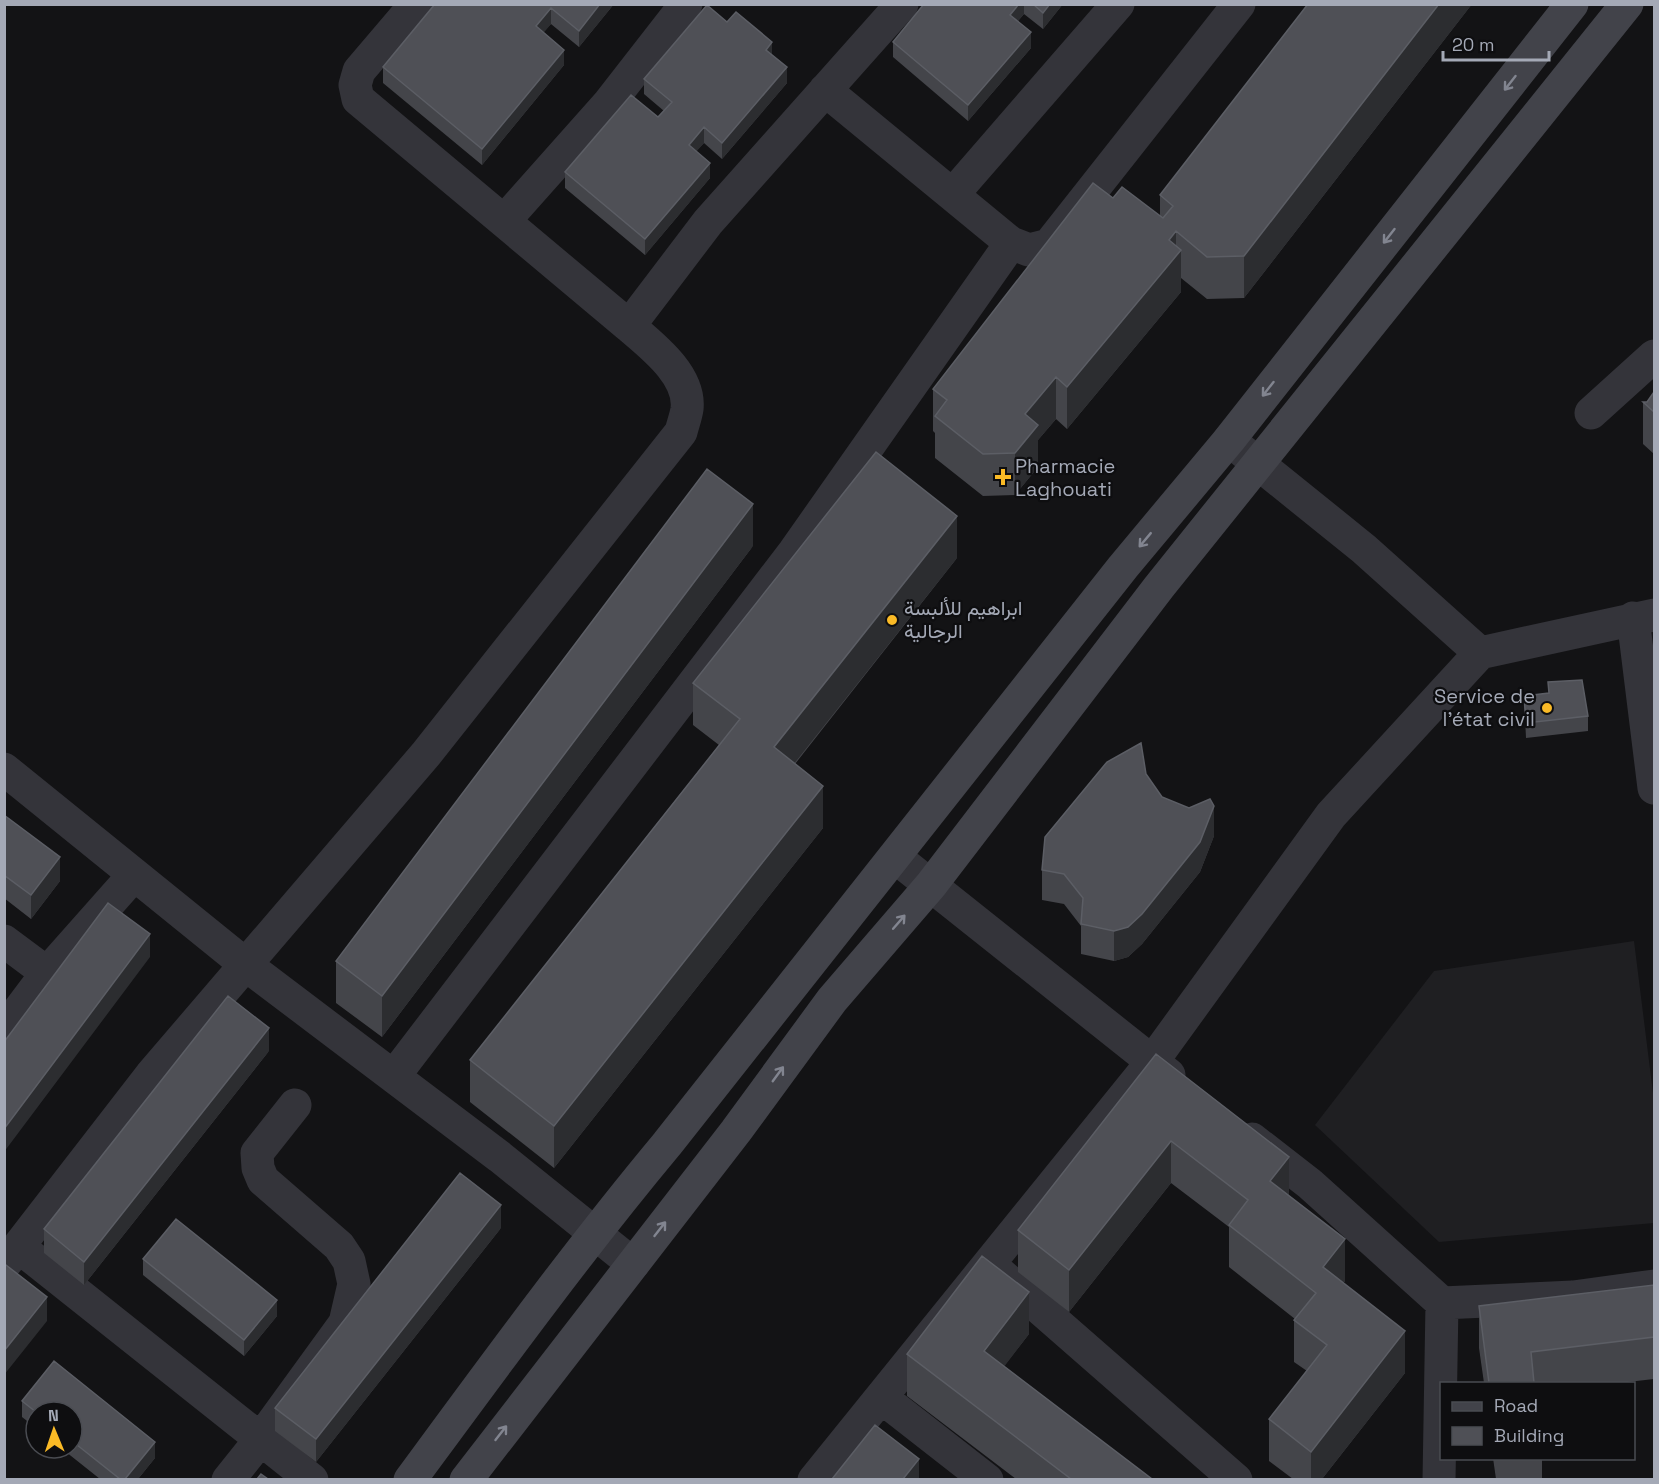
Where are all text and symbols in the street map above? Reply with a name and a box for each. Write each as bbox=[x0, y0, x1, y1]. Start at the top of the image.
scale bar bbox=[1443, 24, 1550, 62]
text: 20 m bbox=[1452, 33, 1495, 56]
one-way arrow bbox=[1504, 75, 1517, 91]
one-way arrow bbox=[1382, 228, 1395, 244]
one-way arrow bbox=[1262, 381, 1275, 397]
place label: Pharmacie Laghouati bbox=[1015, 453, 1115, 502]
marker: Pharmacie Laghouati bbox=[996, 470, 1010, 484]
one-way arrow bbox=[1138, 532, 1151, 548]
place label: ابراهيم للألبسة الرجالية bbox=[904, 595, 1022, 644]
marker: ابراهيم للألبسة الرجالية bbox=[885, 613, 899, 627]
place label: Service de l'état civil bbox=[1434, 683, 1535, 732]
marker: Service de l'état civil bbox=[1540, 701, 1554, 715]
one-way arrow bbox=[892, 915, 906, 930]
one-way arrow bbox=[772, 1067, 784, 1083]
one-way arrow bbox=[653, 1222, 666, 1238]
legend bbox=[1440, 1382, 1635, 1460]
text: Road bbox=[1494, 1394, 1538, 1417]
north arrow bbox=[24, 1400, 84, 1460]
text: N bbox=[48, 1405, 59, 1426]
text: Building bbox=[1494, 1424, 1564, 1447]
one-way arrow bbox=[495, 1425, 508, 1441]

